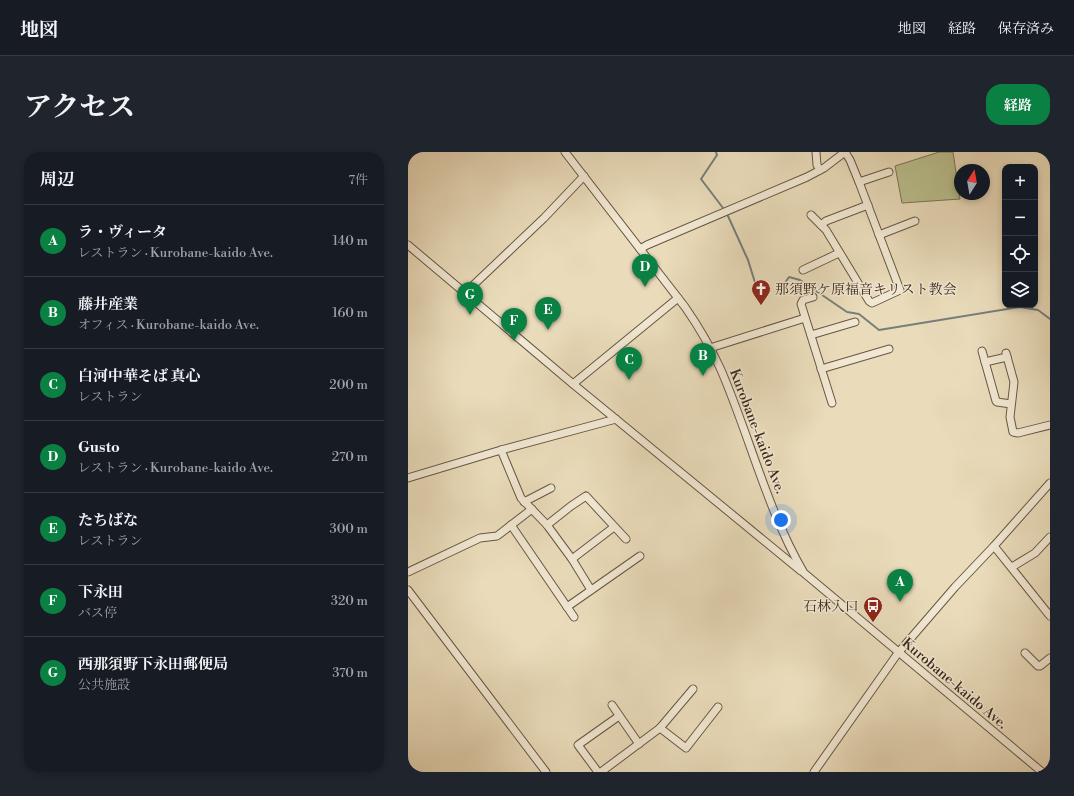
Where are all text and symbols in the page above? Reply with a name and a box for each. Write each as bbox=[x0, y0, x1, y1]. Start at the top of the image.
text: 地図 bbox=[20, 18, 58, 42]
text: 地図 bbox=[898, 20, 926, 38]
text: 経路 bbox=[948, 20, 976, 38]
text: 保存済み bbox=[998, 20, 1054, 38]
button: 経路 bbox=[986, 84, 1050, 125]
text: アクセス bbox=[24, 90, 135, 125]
north arrow bbox=[954, 164, 990, 200]
map controls bbox=[1002, 164, 1038, 308]
button: + bbox=[1002, 164, 1038, 200]
text: 周辺 bbox=[40, 169, 74, 191]
text: 7件 bbox=[348, 172, 368, 188]
button: − bbox=[1002, 200, 1038, 236]
text: ラ・ヴィータ bbox=[78, 223, 167, 242]
text: A bbox=[48, 233, 58, 249]
text: 140 m bbox=[332, 233, 368, 249]
button: locate bbox=[1002, 236, 1038, 272]
text: レストラン · Kurobane-kaido Ave. bbox=[78, 245, 273, 261]
pin: D bbox=[632, 254, 658, 287]
button: layers bbox=[1002, 272, 1038, 308]
church icon: 那須野ケ原福音キリスト教会 bbox=[750, 278, 772, 306]
place label: 那須野ケ原福音キリスト教会 bbox=[775, 281, 957, 299]
pin: G bbox=[457, 282, 483, 315]
text: 藤井産業 bbox=[78, 295, 138, 314]
pin: E bbox=[535, 297, 561, 330]
text: B bbox=[48, 305, 58, 321]
text: 160 m bbox=[332, 305, 368, 321]
pin: F bbox=[501, 308, 527, 341]
text: オフィス · Kurobane-kaido Ave. bbox=[78, 317, 259, 333]
pin: B bbox=[690, 343, 716, 376]
pin: C bbox=[616, 347, 642, 380]
street label: Kurobane-kaido Ave. bbox=[725, 366, 789, 496]
text: 白河中華そば 真心 bbox=[78, 367, 200, 386]
text: C bbox=[48, 377, 58, 393]
text: 200 m bbox=[329, 377, 368, 393]
text: レストラン bbox=[78, 389, 143, 405]
text: Gusto bbox=[78, 438, 120, 457]
text: D bbox=[48, 449, 58, 465]
text: 270 m bbox=[332, 449, 368, 465]
text: レストラン · Kurobane-kaido Ave. bbox=[78, 460, 273, 476]
your location bbox=[771, 510, 791, 530]
text: たちばな bbox=[78, 511, 138, 530]
text: E bbox=[48, 521, 58, 537]
text: 300 m bbox=[330, 521, 368, 537]
text: レストラン bbox=[78, 533, 143, 549]
pin: A bbox=[887, 569, 913, 602]
text: 下永田 bbox=[78, 583, 123, 602]
text: F bbox=[48, 593, 58, 609]
text: 320 m bbox=[331, 593, 368, 609]
bus stop icon: 石林入口 bbox=[862, 595, 884, 623]
place label: 石林入口 bbox=[803, 598, 859, 616]
text: バス停 bbox=[78, 605, 117, 621]
street label: Kurobane-kaido Ave. bbox=[898, 634, 1011, 733]
text: 西那須野下永田郵便局 bbox=[78, 655, 228, 674]
text: G bbox=[48, 665, 58, 681]
text: 370 m bbox=[332, 665, 368, 681]
text: 公共施設 bbox=[78, 677, 130, 693]

